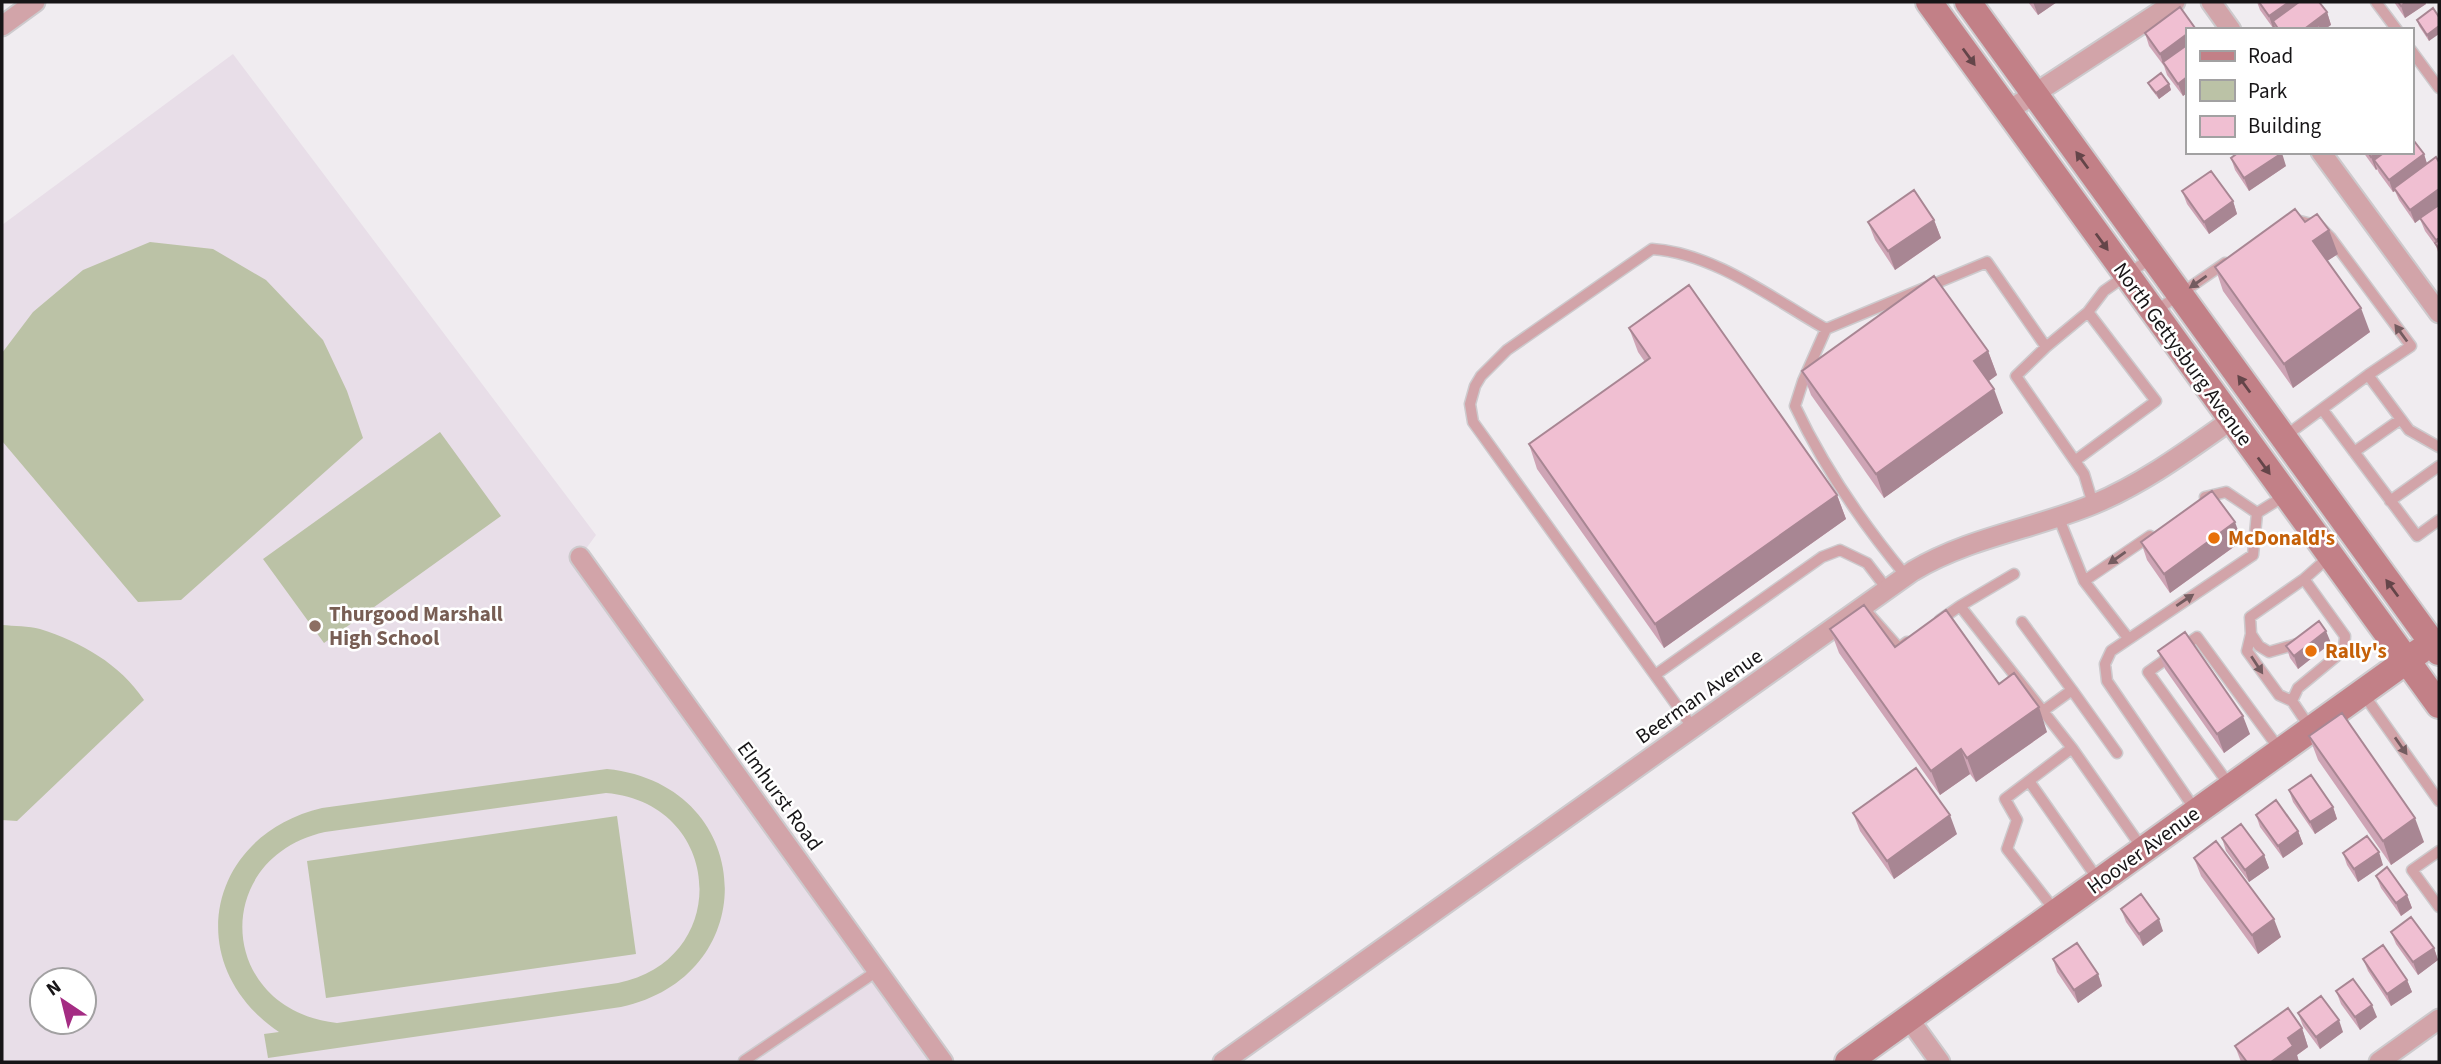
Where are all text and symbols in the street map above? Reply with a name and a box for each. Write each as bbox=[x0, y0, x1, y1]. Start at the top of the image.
legend bbox=[2186, 28, 2413, 154]
text: Road bbox=[2248, 41, 2293, 71]
one-way arrow bbox=[1962, 48, 1976, 66]
text: Park bbox=[2248, 76, 2288, 106]
text: Building bbox=[2248, 111, 2322, 141]
one-way arrow bbox=[2075, 151, 2089, 169]
one-way arrow bbox=[2095, 233, 2109, 251]
street label: North Gettysburg Avenue bbox=[2106, 256, 2260, 452]
one-way arrow bbox=[2189, 275, 2207, 289]
one-way arrow bbox=[2394, 323, 2408, 342]
one-way arrow bbox=[2238, 375, 2252, 393]
one-way arrow bbox=[2257, 457, 2271, 475]
place label: McDonald's bbox=[2228, 523, 2335, 553]
marker: McDonald's bbox=[2206, 530, 2222, 546]
one-way arrow bbox=[2107, 552, 2127, 565]
one-way arrow bbox=[2386, 579, 2400, 597]
one-way arrow bbox=[2176, 593, 2194, 607]
place label: Thurgood Marshall High School bbox=[329, 599, 503, 653]
marker: Thurgood Marshall High School bbox=[307, 618, 323, 634]
place label: Rally's bbox=[2325, 636, 2387, 666]
street label: Beerman Avenue bbox=[1629, 641, 1769, 751]
marker: Rally's bbox=[2303, 643, 2319, 659]
one-way arrow bbox=[2250, 656, 2263, 675]
street label: Elmhurst Road bbox=[730, 735, 830, 857]
one-way arrow bbox=[2394, 737, 2408, 755]
street label: Hoover Avenue bbox=[2080, 799, 2206, 901]
north arrow bbox=[28, 966, 98, 1036]
text: N bbox=[41, 974, 67, 1003]

